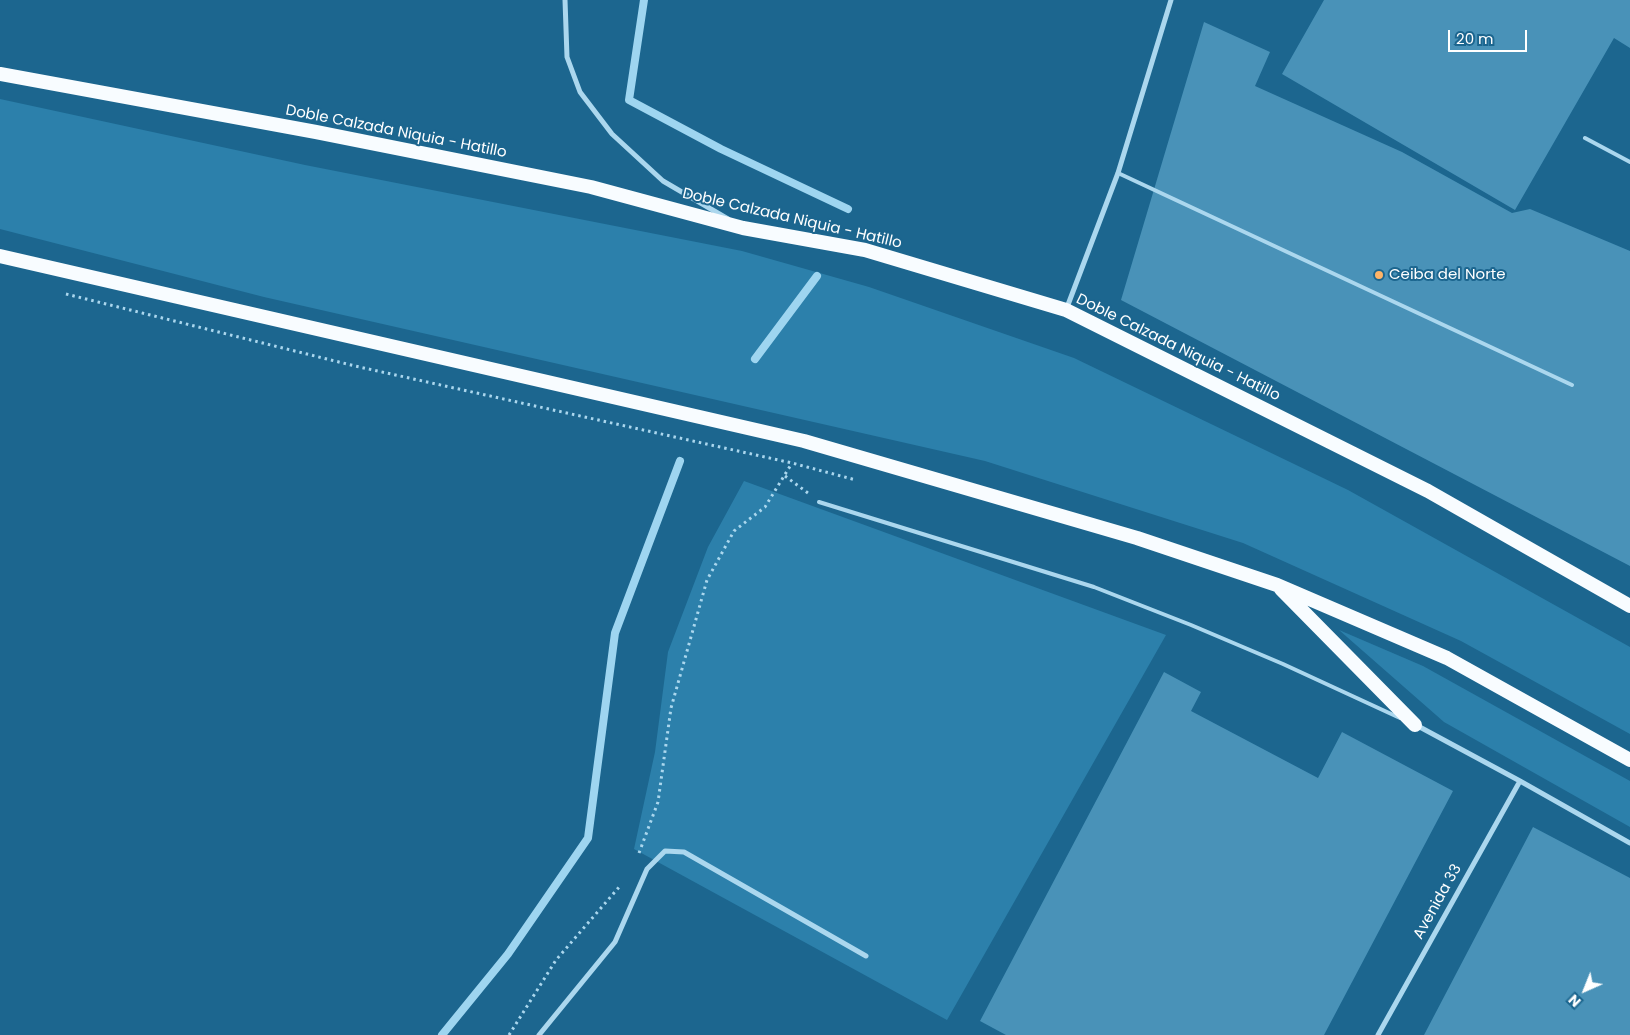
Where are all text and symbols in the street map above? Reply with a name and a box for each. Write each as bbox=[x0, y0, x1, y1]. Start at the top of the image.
scale bar bbox=[1450, 20, 1529, 52]
text: 20 m bbox=[1456, 28, 1494, 49]
street label: Doble Calzada Niquia - Hatillo bbox=[284, 102, 508, 162]
street label: Doble Calzada Niquia - Hatillo bbox=[680, 185, 904, 253]
place label: Ceiba del Norte bbox=[1389, 266, 1505, 284]
marker: Ceiba del Norte bbox=[1373, 269, 1385, 281]
street label: Doble Calzada Niquia - Hatillo bbox=[1073, 291, 1283, 405]
street label: Avenida 33 bbox=[1410, 861, 1466, 943]
north arrow bbox=[1560, 965, 1610, 1015]
text: N bbox=[1564, 990, 1585, 1012]

